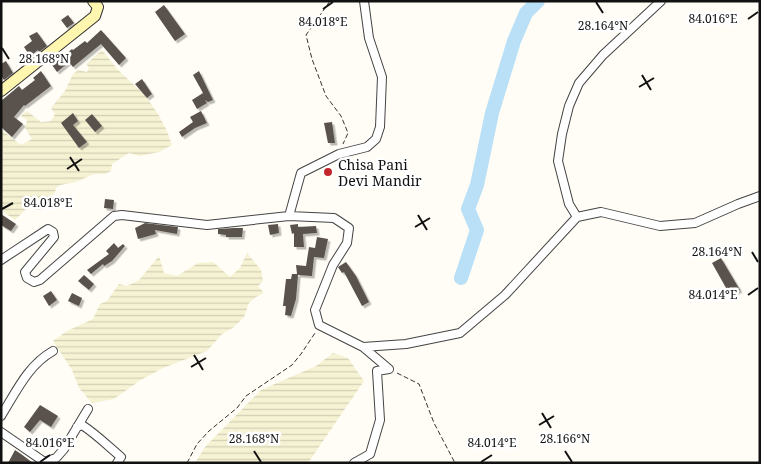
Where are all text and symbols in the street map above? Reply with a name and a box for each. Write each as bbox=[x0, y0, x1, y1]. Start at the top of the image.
text: 84.016°E bbox=[689, 10, 737, 27]
text: 84.018°E bbox=[299, 13, 347, 30]
text: 28.164°N bbox=[578, 17, 628, 34]
text: 28.168°N bbox=[19, 50, 69, 67]
place label: Chisa Pani Devi Mandir bbox=[338, 155, 422, 190]
marker: Chisa Pani Devi Mandir bbox=[322, 166, 334, 178]
text: 84.018°E bbox=[24, 194, 72, 211]
text: 28.164°N bbox=[692, 243, 742, 260]
text: 84.014°E bbox=[689, 286, 737, 303]
text: 28.168°N bbox=[229, 430, 279, 447]
text: 28.166°N bbox=[540, 430, 590, 447]
text: 84.016°E bbox=[26, 434, 74, 451]
text: 84.014°E bbox=[468, 434, 516, 451]

